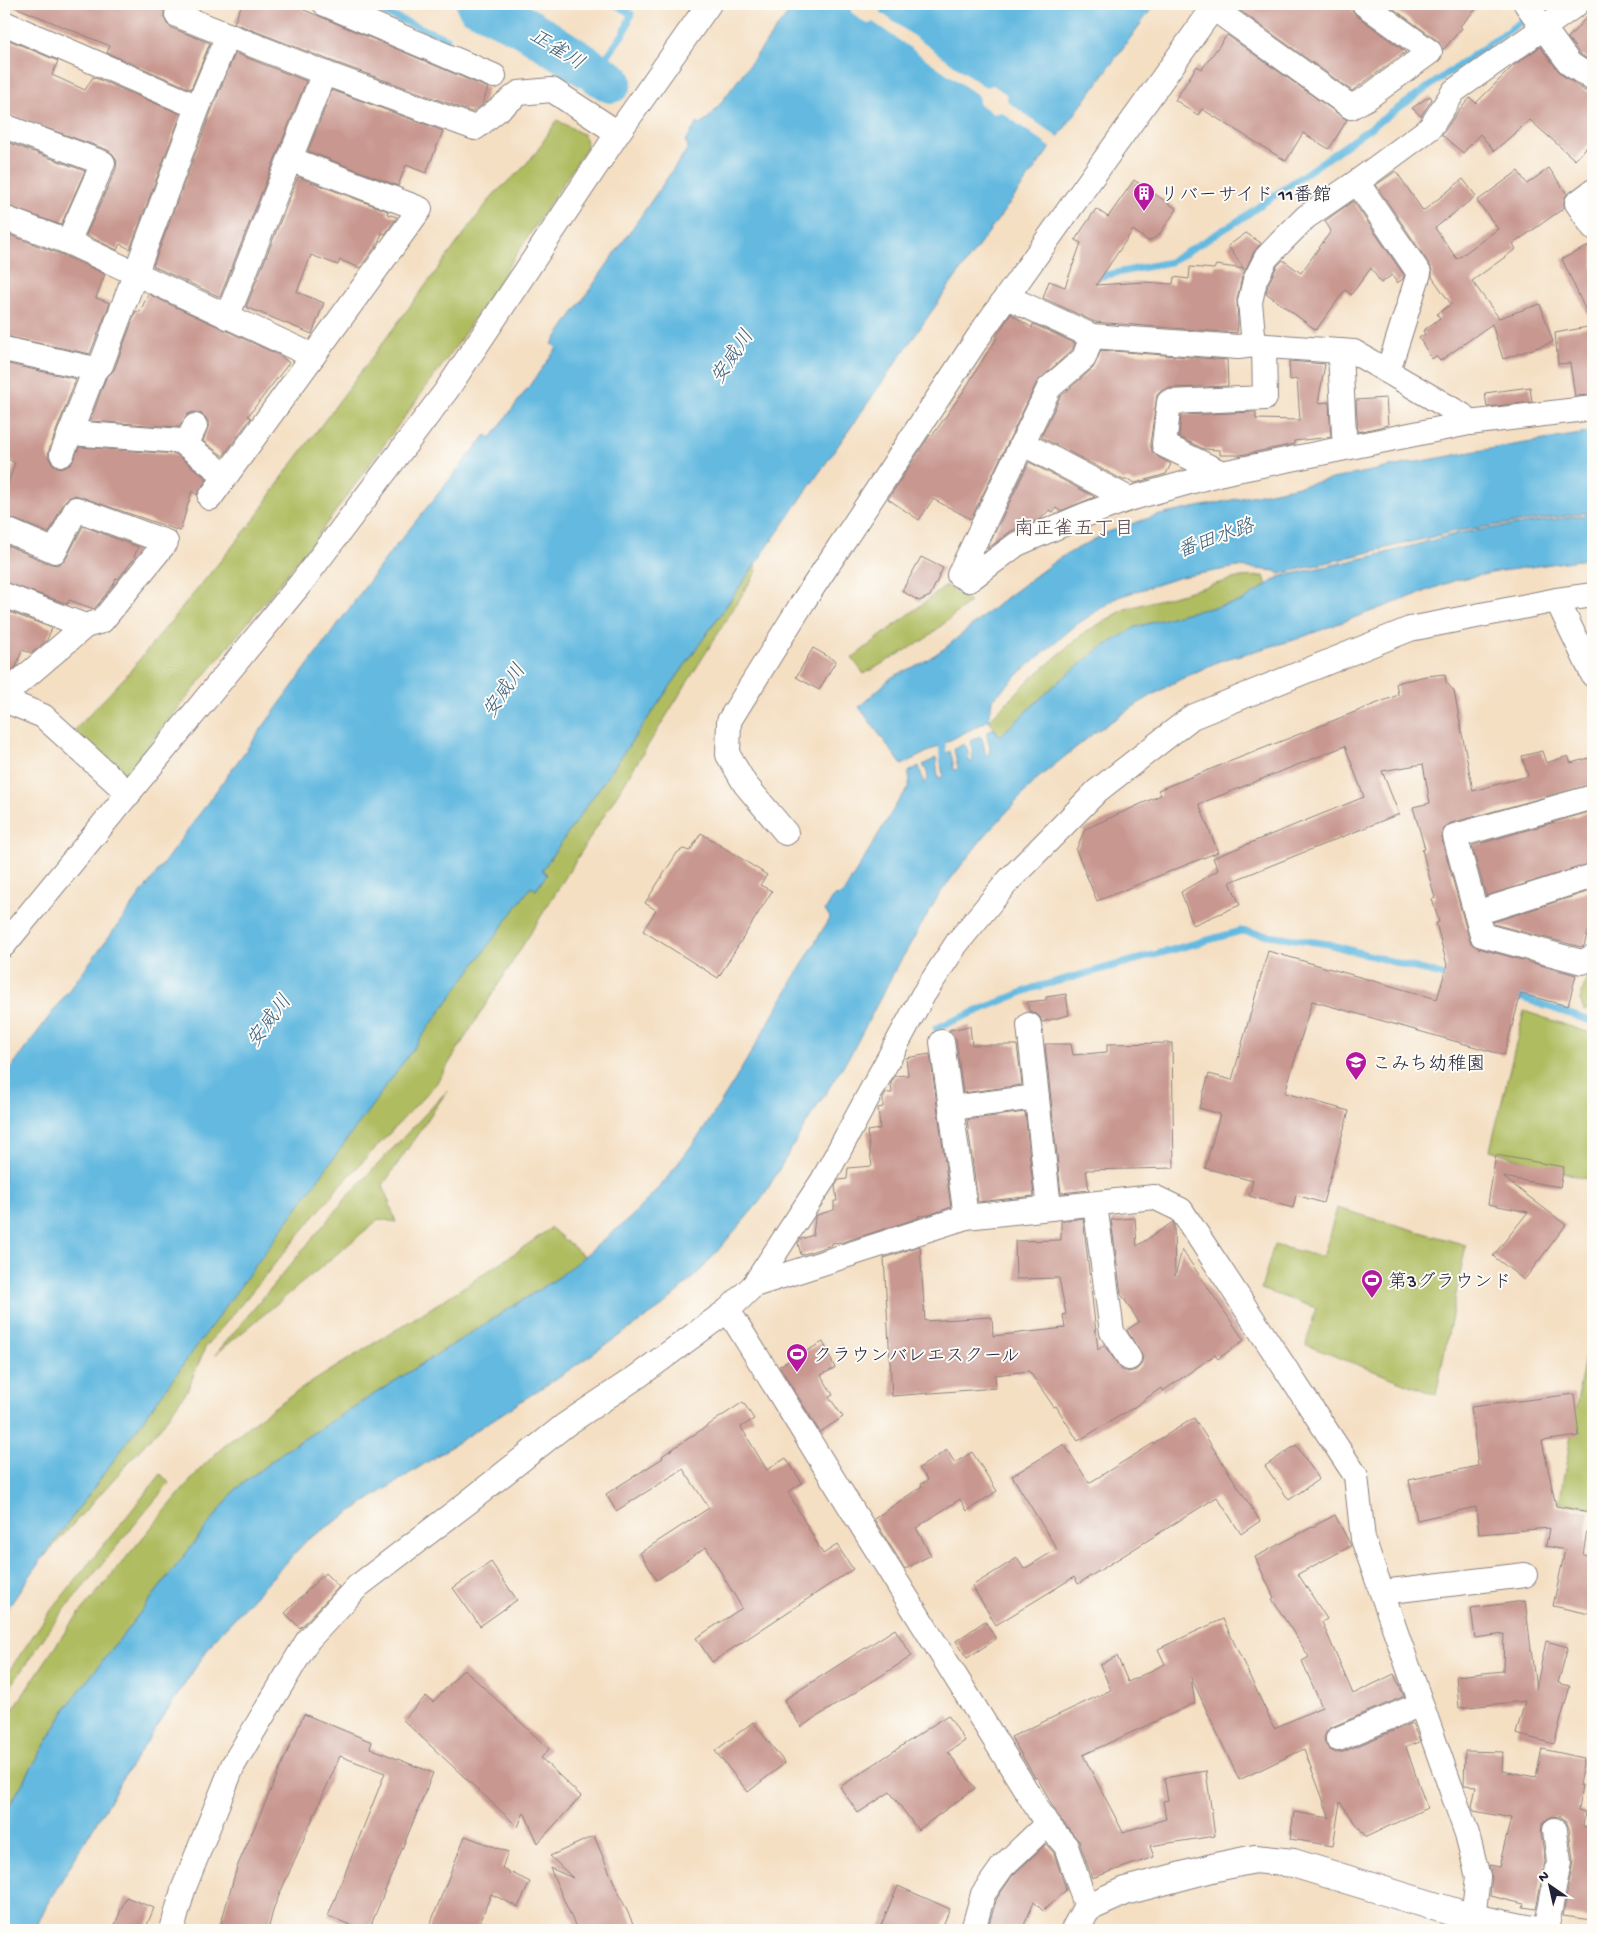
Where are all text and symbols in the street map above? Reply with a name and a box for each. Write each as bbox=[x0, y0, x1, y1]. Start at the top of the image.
water label: 正雀川 bbox=[525, 24, 589, 77]
building icon: リバーサイド 11番館 bbox=[1132, 181, 1156, 212]
place label: リバーサイド 11番館 bbox=[1160, 184, 1331, 208]
water label: 安威川 bbox=[706, 326, 760, 389]
water label: 番田水路 bbox=[1174, 515, 1259, 565]
district label: 南正雀五丁目 bbox=[1014, 517, 1134, 542]
water label: 安威川 bbox=[478, 660, 532, 723]
water label: 安威川 bbox=[242, 990, 298, 1053]
school or university icon: こみち幼稚園 bbox=[1344, 1050, 1368, 1081]
place label: こみち幼稚園 bbox=[1372, 1053, 1485, 1077]
sports icon: 第3グラウンド bbox=[1360, 1268, 1384, 1299]
place label: 第3グラウンド bbox=[1388, 1271, 1512, 1295]
sports icon: クラウンバレエスクール bbox=[785, 1342, 809, 1373]
place label: クラウンバレエスクール bbox=[813, 1346, 1020, 1369]
north arrow bbox=[1524, 1862, 1574, 1912]
text: N bbox=[1536, 1868, 1553, 1887]

